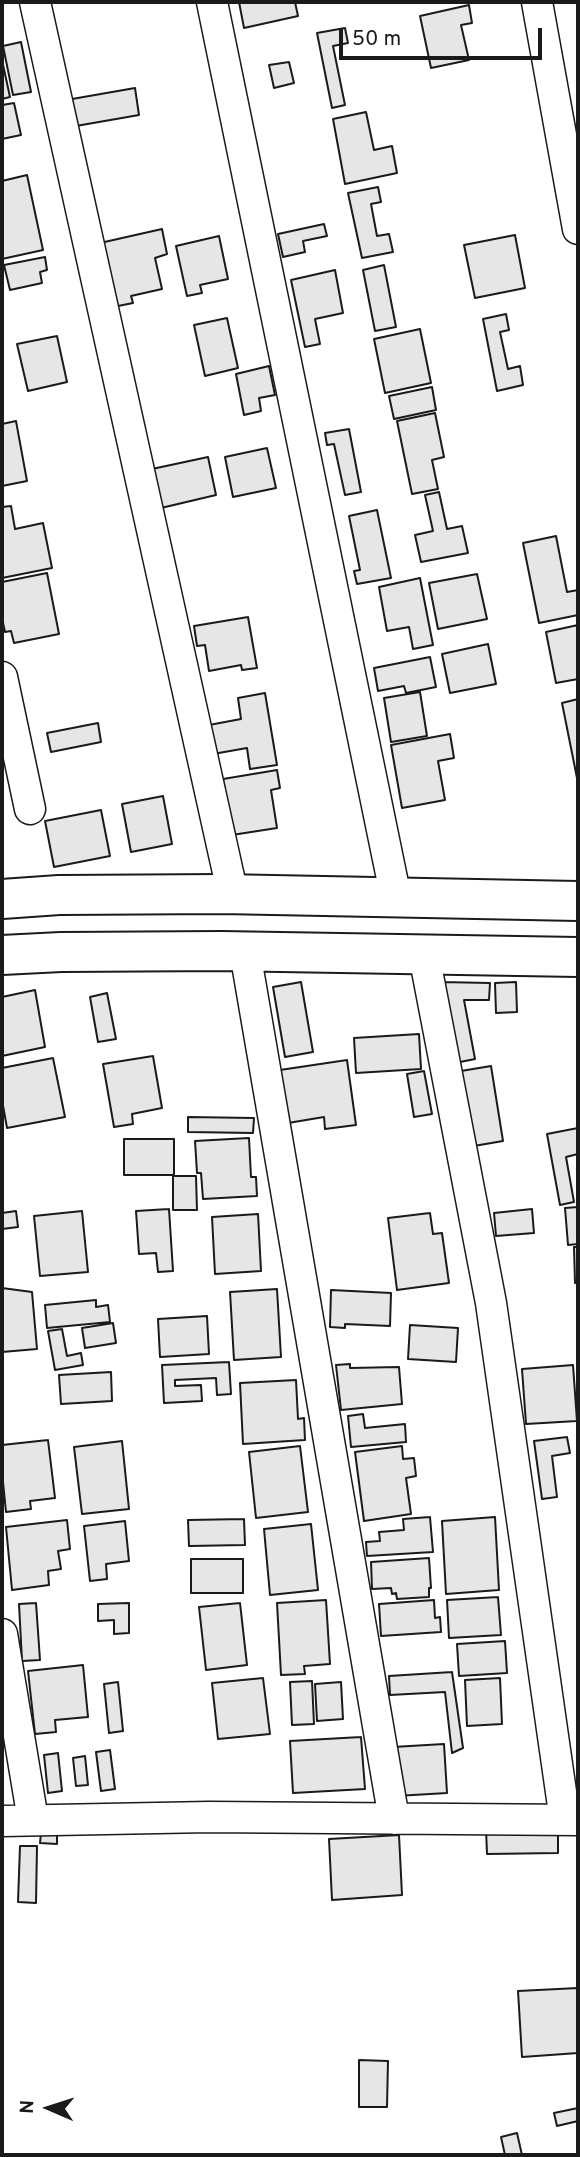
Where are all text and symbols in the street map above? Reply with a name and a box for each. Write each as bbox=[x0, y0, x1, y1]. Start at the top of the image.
scale bar bbox=[342, 14, 545, 58]
text: 50 m bbox=[352, 26, 401, 53]
north arrow bbox=[14, 2073, 84, 2143]
text: N bbox=[16, 2099, 40, 2114]

